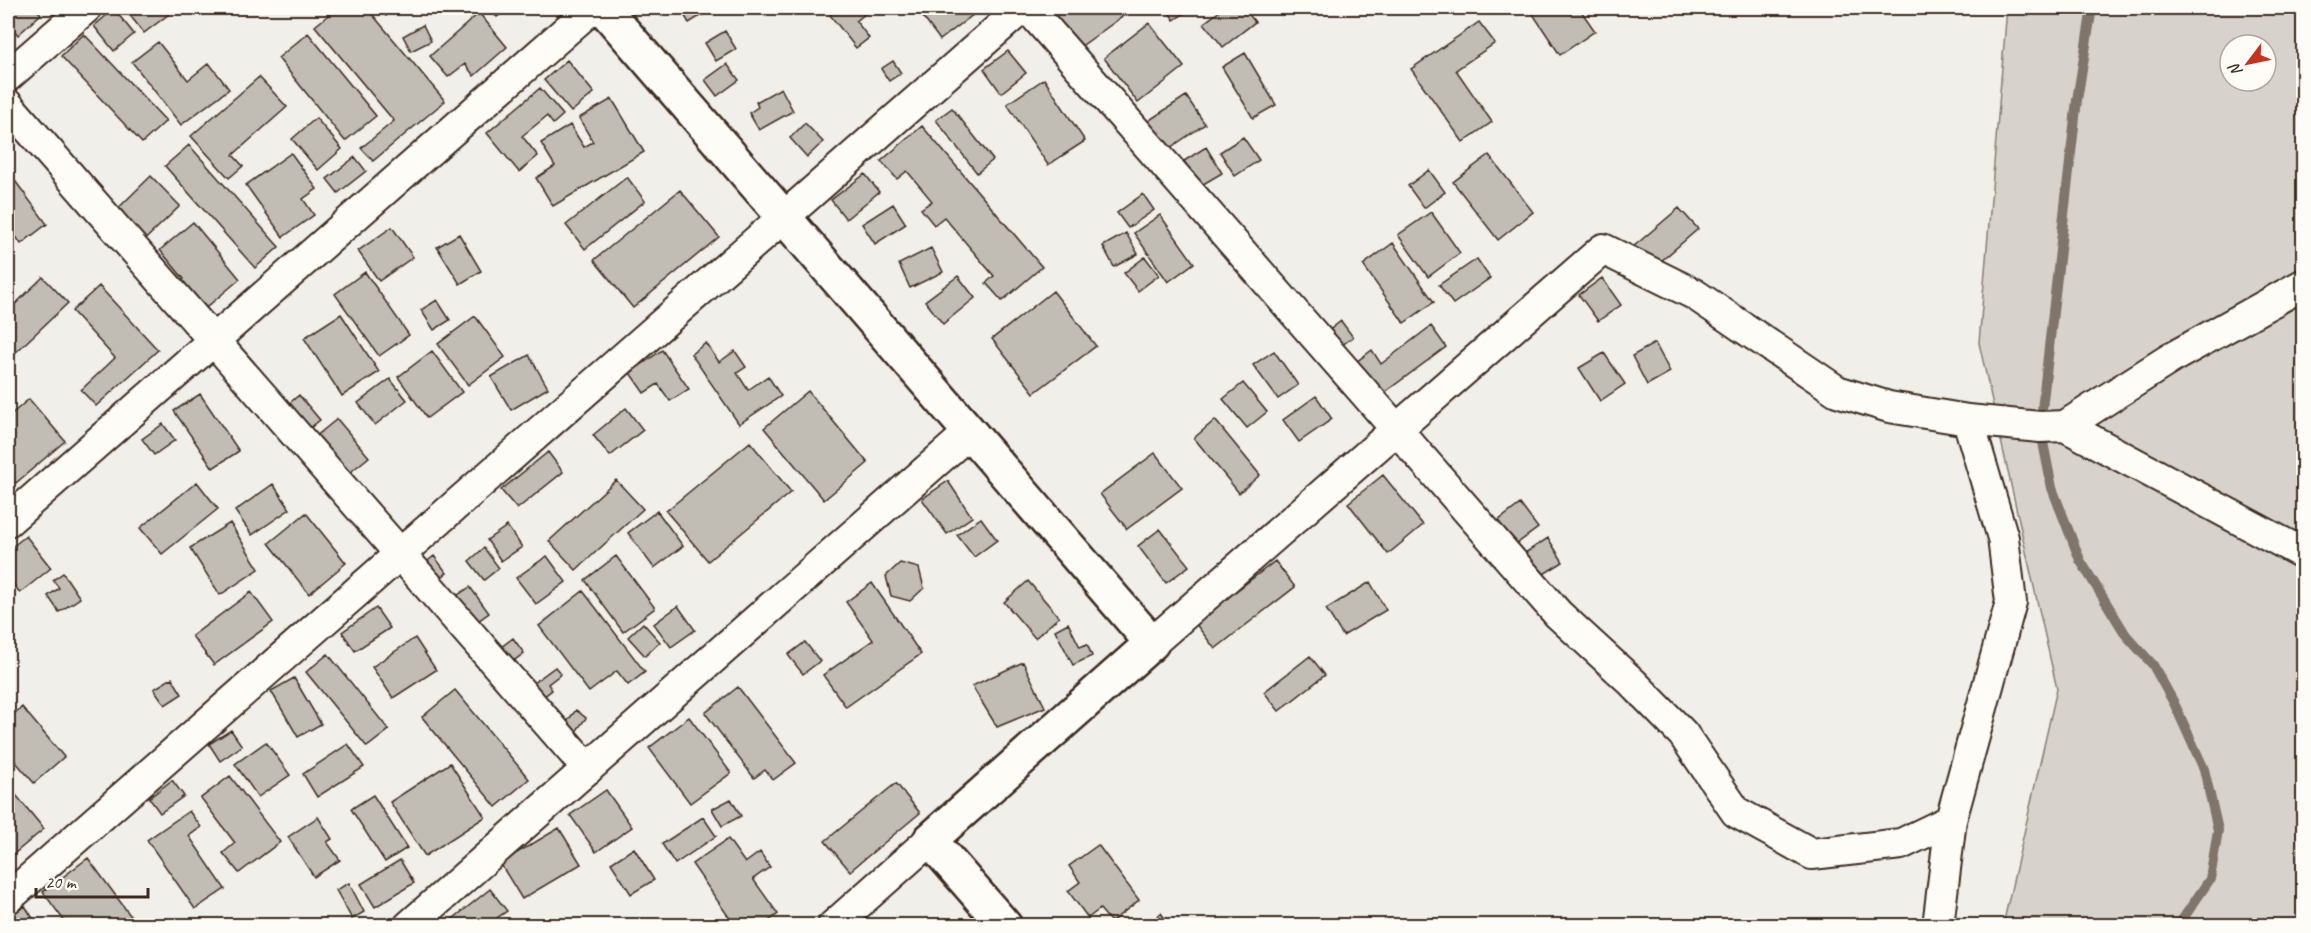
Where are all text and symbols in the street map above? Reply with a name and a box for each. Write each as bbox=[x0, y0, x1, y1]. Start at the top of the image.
north arrow bbox=[2218, 33, 2278, 93]
text: N bbox=[2223, 58, 2247, 80]
scale bar bbox=[36, 861, 148, 899]
text: 20 m bbox=[45, 871, 78, 893]

